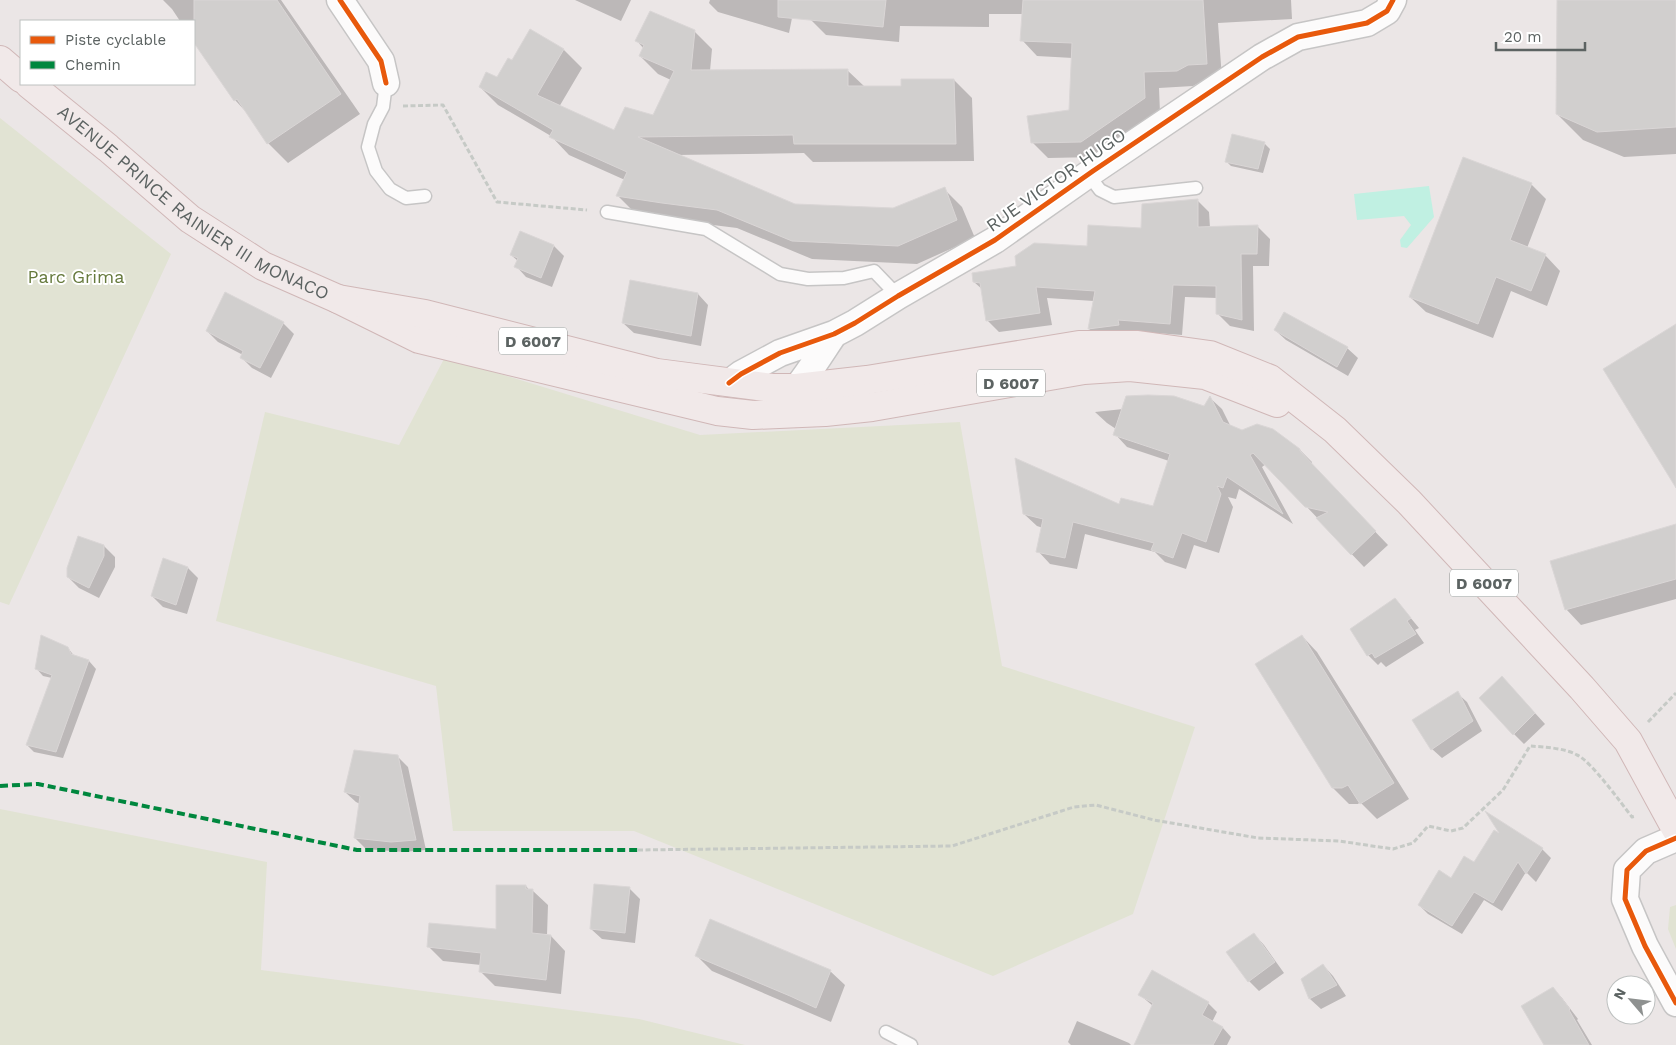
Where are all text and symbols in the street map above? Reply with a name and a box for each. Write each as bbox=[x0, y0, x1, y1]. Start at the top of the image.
legend bbox=[20, 20, 195, 85]
scale bar bbox=[1496, 20, 1585, 52]
text: 20 m bbox=[1504, 28, 1542, 46]
text: Piste cyclable bbox=[65, 31, 166, 49]
text: Chemin bbox=[65, 56, 121, 74]
street label: AVENUE PRINCE RAINIER III MONACO bbox=[54, 101, 332, 304]
street label: RUE VICTOR HUGO bbox=[982, 124, 1130, 236]
park label: Parc Grima bbox=[28, 266, 124, 287]
road number: D 6007 bbox=[499, 328, 567, 354]
road number: D 6007 bbox=[977, 369, 1045, 396]
road number: D 6007 bbox=[1450, 570, 1518, 596]
north arrow bbox=[1606, 975, 1656, 1025]
text: N bbox=[1610, 986, 1629, 1002]

